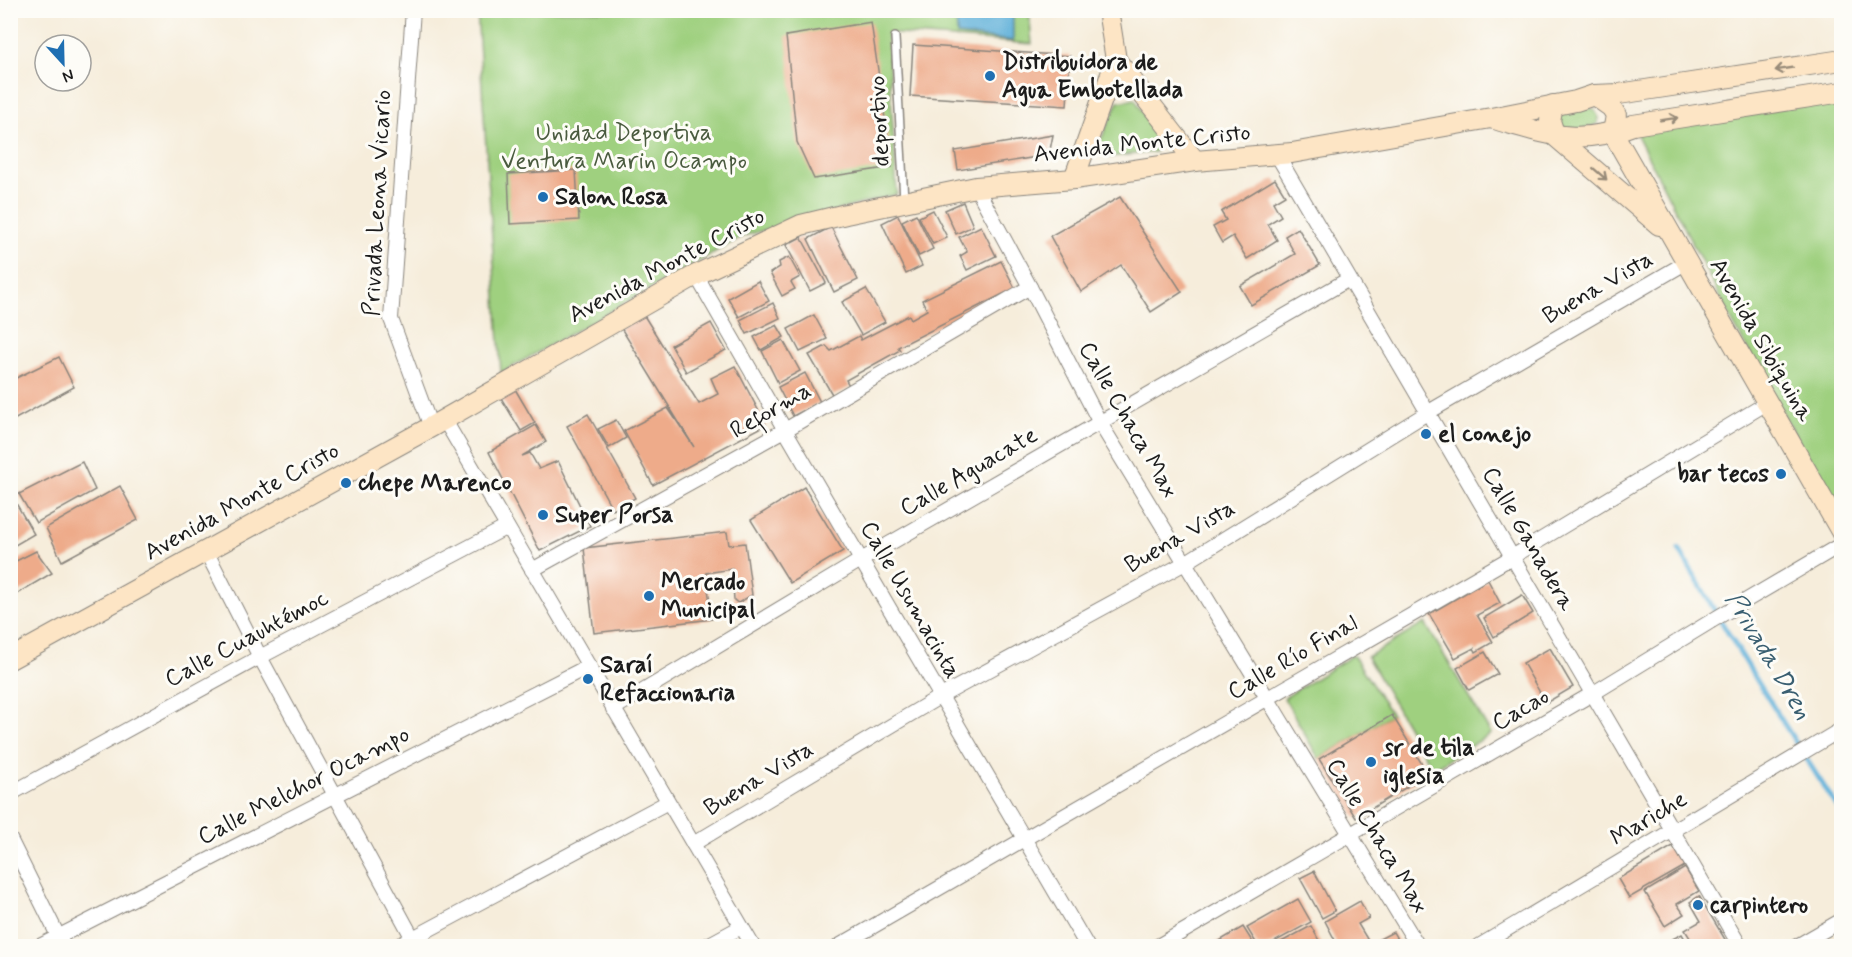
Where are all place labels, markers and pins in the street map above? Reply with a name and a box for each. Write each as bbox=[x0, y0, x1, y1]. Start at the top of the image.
place label: Distribuidora de Agua Embotellada bbox=[1002, 47, 1184, 107]
marker: Distribuidora de Agua Embotellada bbox=[983, 69, 997, 83]
place label: Salon Rosa bbox=[555, 182, 668, 213]
marker: Salon Rosa bbox=[536, 190, 550, 204]
place label: el conejo bbox=[1438, 419, 1531, 450]
marker: el conejo bbox=[1419, 427, 1433, 441]
place label: bar tecos bbox=[1677, 459, 1769, 490]
marker: bar tecos bbox=[1774, 467, 1788, 481]
place label: chepe Marenco bbox=[357, 468, 512, 499]
marker: chepe Marenco bbox=[339, 476, 353, 490]
place label: Super Porsa bbox=[555, 500, 674, 531]
marker: Super Porsa bbox=[536, 508, 550, 522]
place label: Mercado Municipal bbox=[661, 567, 755, 626]
marker: Mercado Municipal bbox=[642, 589, 656, 603]
place label: Saraí Refaccionaria bbox=[600, 650, 736, 709]
marker: Saraí Refaccionaria bbox=[581, 672, 595, 686]
place label: sr de tila iglesia bbox=[1382, 733, 1475, 793]
marker: sr de tila iglesia bbox=[1364, 755, 1378, 769]
place label: carpintero bbox=[1710, 890, 1808, 921]
marker: carpintero bbox=[1691, 898, 1705, 912]

